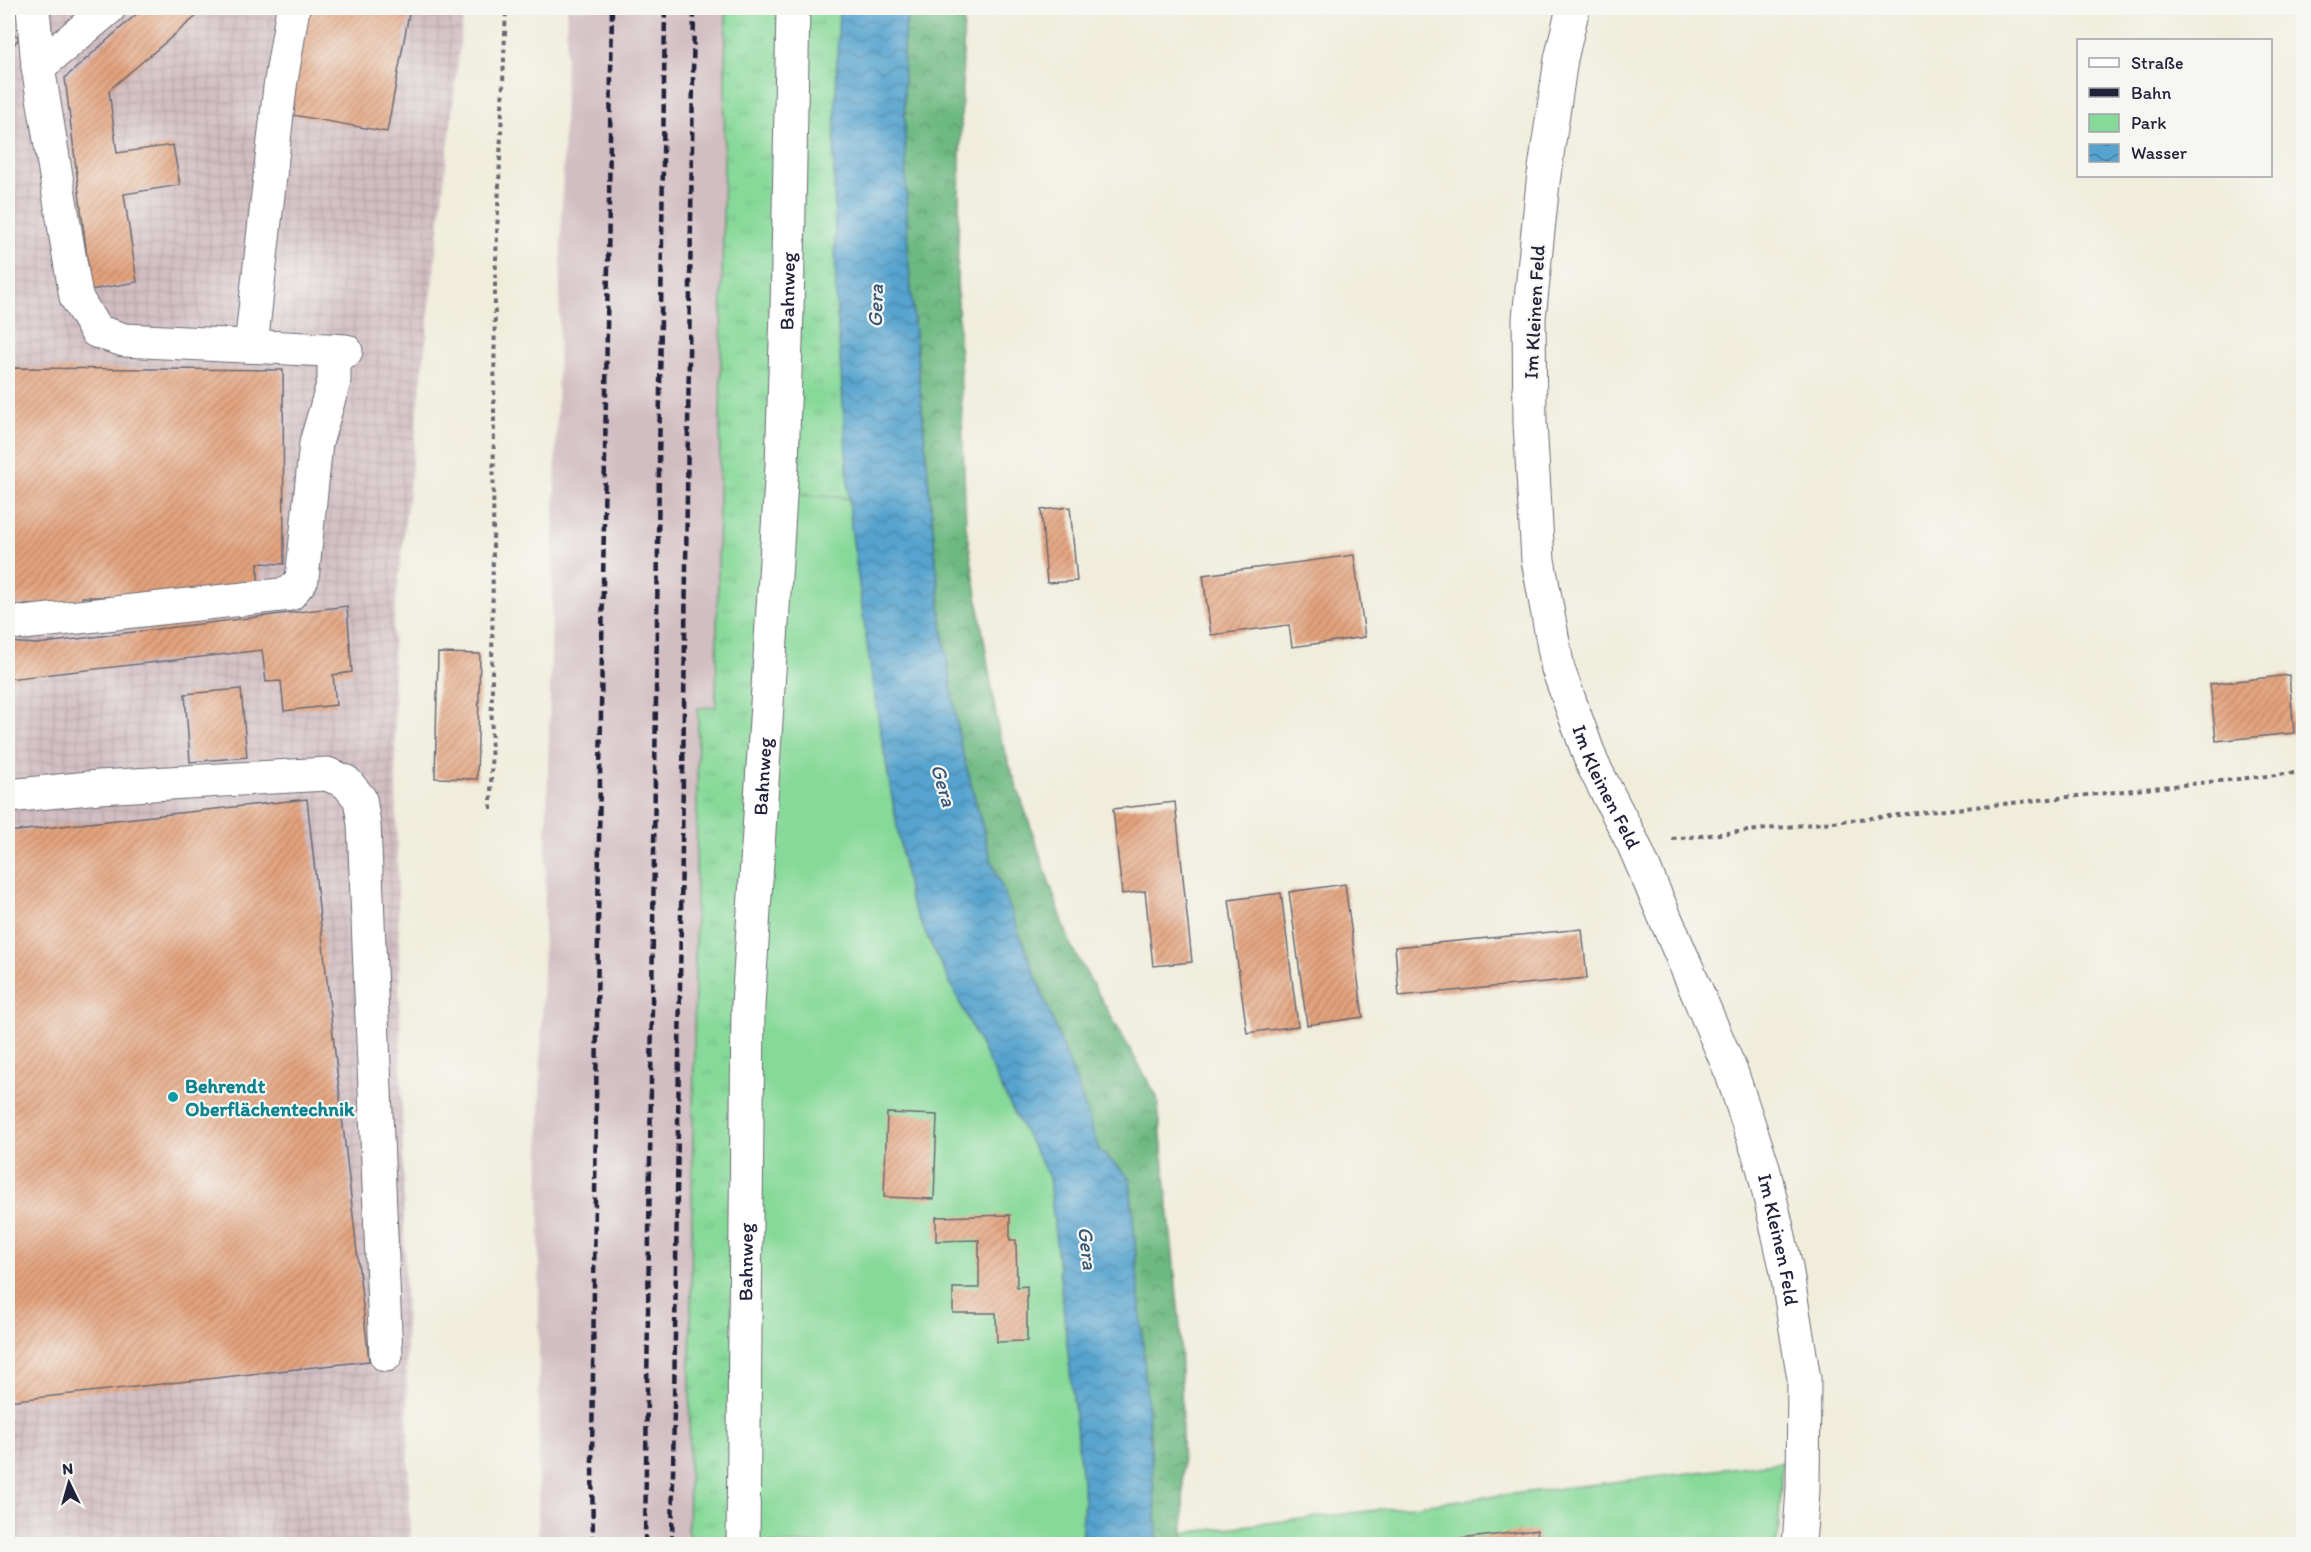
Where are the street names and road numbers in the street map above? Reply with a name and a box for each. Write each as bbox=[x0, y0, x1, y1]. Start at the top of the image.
street label: Im Kleinen Feld bbox=[1519, 244, 1550, 380]
street label: Bahnweg bbox=[774, 251, 800, 331]
street label: Im Kleinen Feld bbox=[1567, 722, 1646, 853]
street label: Bahnweg bbox=[748, 736, 777, 816]
street label: Im Kleinen Feld bbox=[1753, 1171, 1804, 1307]
street label: Bahnweg bbox=[733, 1222, 758, 1301]

